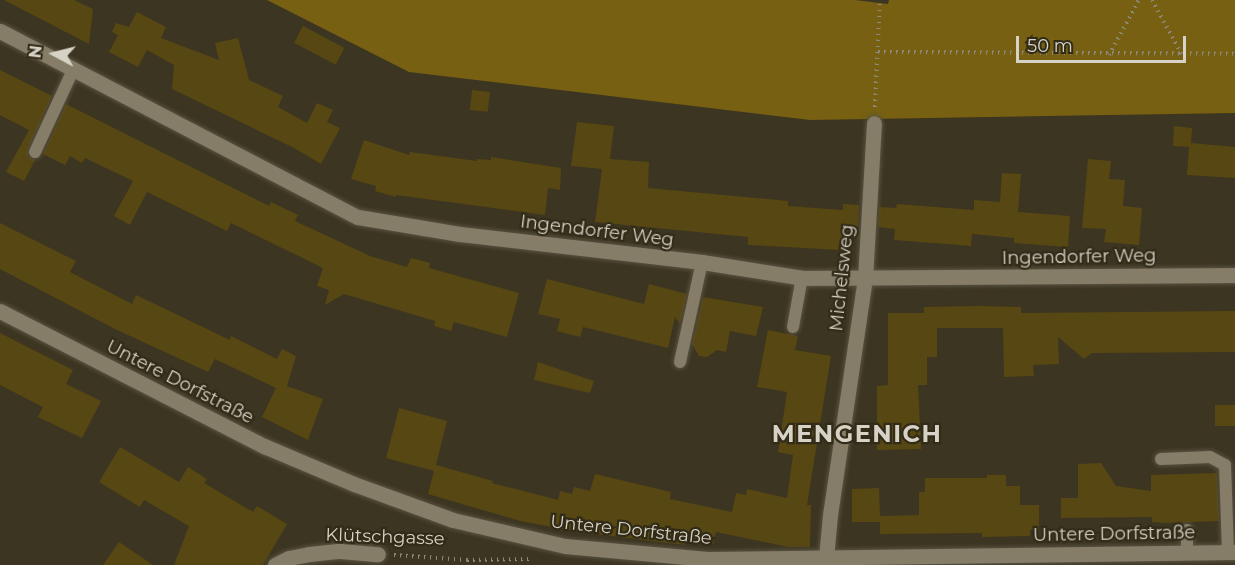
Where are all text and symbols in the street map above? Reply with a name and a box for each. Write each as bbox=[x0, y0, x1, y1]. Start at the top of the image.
north arrow bbox=[24, 24, 84, 84]
scale bar bbox=[1019, 24, 1188, 62]
text: 50 m bbox=[1027, 35, 1073, 57]
text: N bbox=[25, 44, 46, 59]
street label: Ingendorfer Weg bbox=[519, 211, 675, 251]
street label: Michelsweg bbox=[826, 224, 858, 332]
street label: Ingendorfer Weg bbox=[1002, 245, 1156, 269]
street label: Untere Dorfstraße bbox=[103, 336, 257, 428]
district label: MENGENICH bbox=[772, 420, 942, 448]
street label: Untere Dorfstraße bbox=[549, 511, 713, 549]
street label: Untere Dorfstraße bbox=[1033, 522, 1195, 546]
street label: Klütschgasse bbox=[325, 524, 445, 550]

